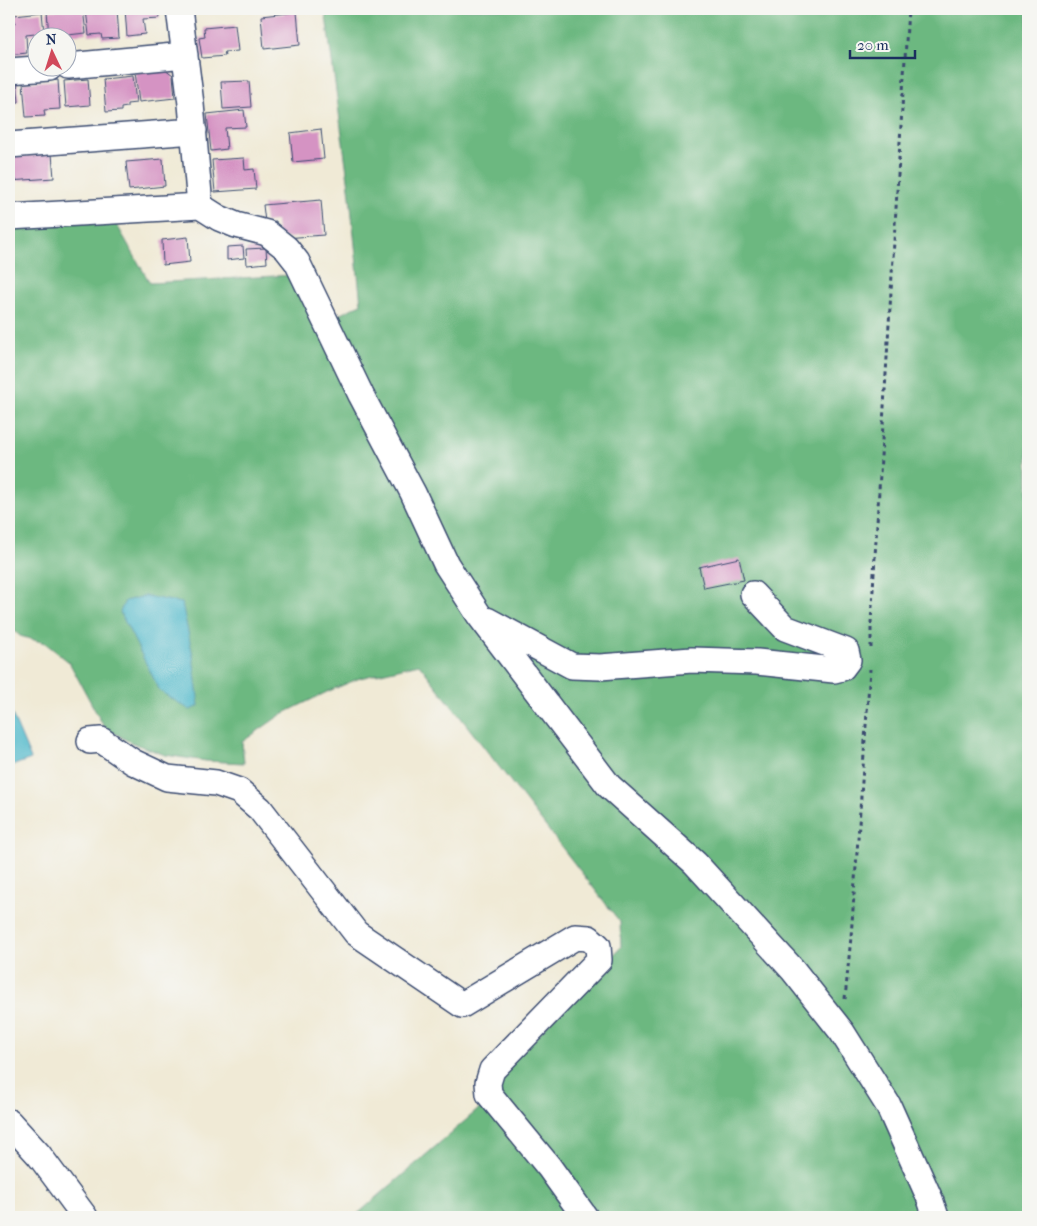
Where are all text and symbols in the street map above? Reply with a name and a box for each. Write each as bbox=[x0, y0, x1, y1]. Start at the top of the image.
north arrow bbox=[28, 28, 78, 78]
scale bar bbox=[850, 28, 914, 60]
text: N bbox=[45, 31, 57, 48]
text: 20 m bbox=[857, 36, 889, 54]

